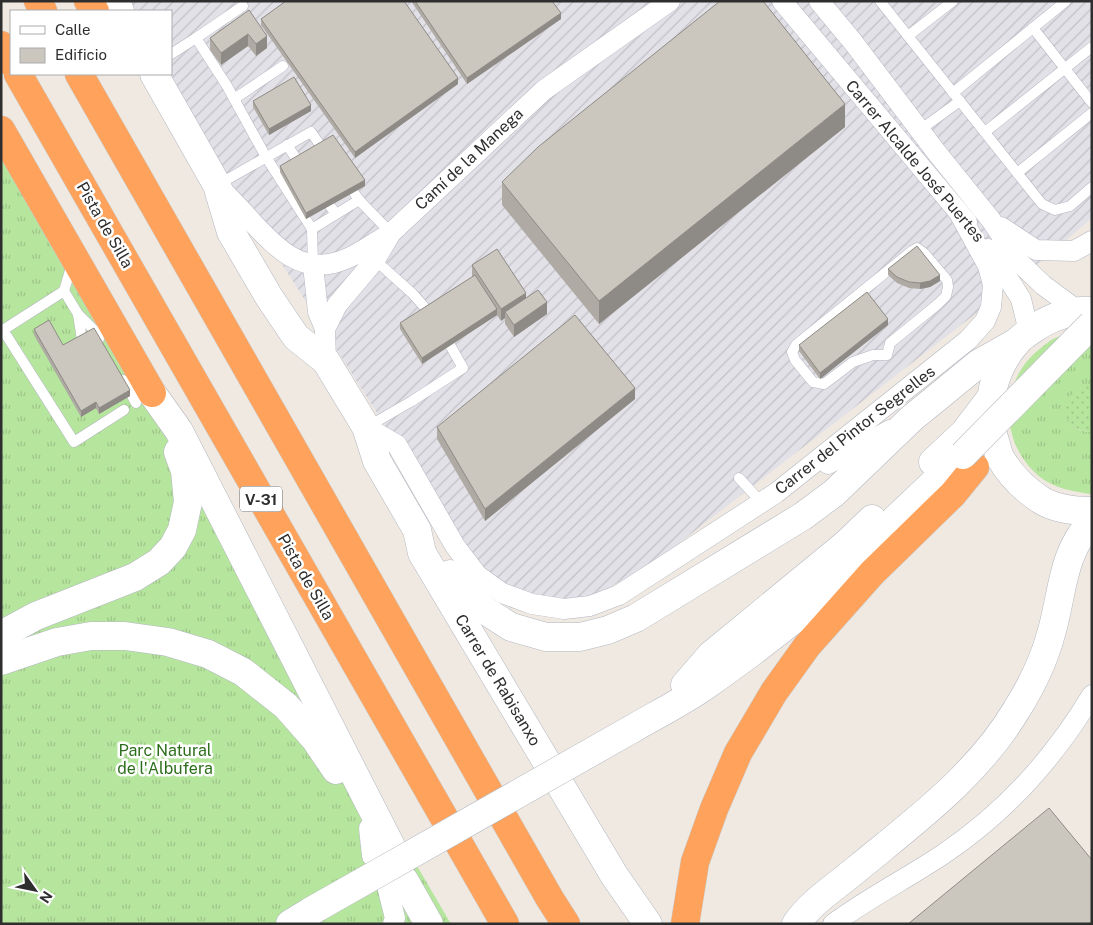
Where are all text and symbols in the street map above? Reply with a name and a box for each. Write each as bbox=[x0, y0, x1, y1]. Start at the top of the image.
legend bbox=[10, 10, 172, 75]
text: Calle bbox=[55, 21, 91, 38]
text: Edificio bbox=[55, 46, 107, 63]
street label: Carrer Alcalde José Puertes bbox=[842, 76, 988, 246]
street label: Camí de la Manega bbox=[411, 104, 527, 214]
street label: Pista de Silla bbox=[73, 179, 137, 271]
street label: Carrer del Pintor Segrelles bbox=[771, 362, 939, 498]
road number: V-31 bbox=[240, 486, 282, 512]
street label: Pista de Silla bbox=[274, 531, 338, 623]
street label: Carrer de Rabisanxo bbox=[451, 611, 545, 749]
park label: Parc Natural de l'Albufera bbox=[117, 741, 213, 778]
north arrow bbox=[10, 865, 60, 915]
text: N bbox=[36, 888, 56, 906]

